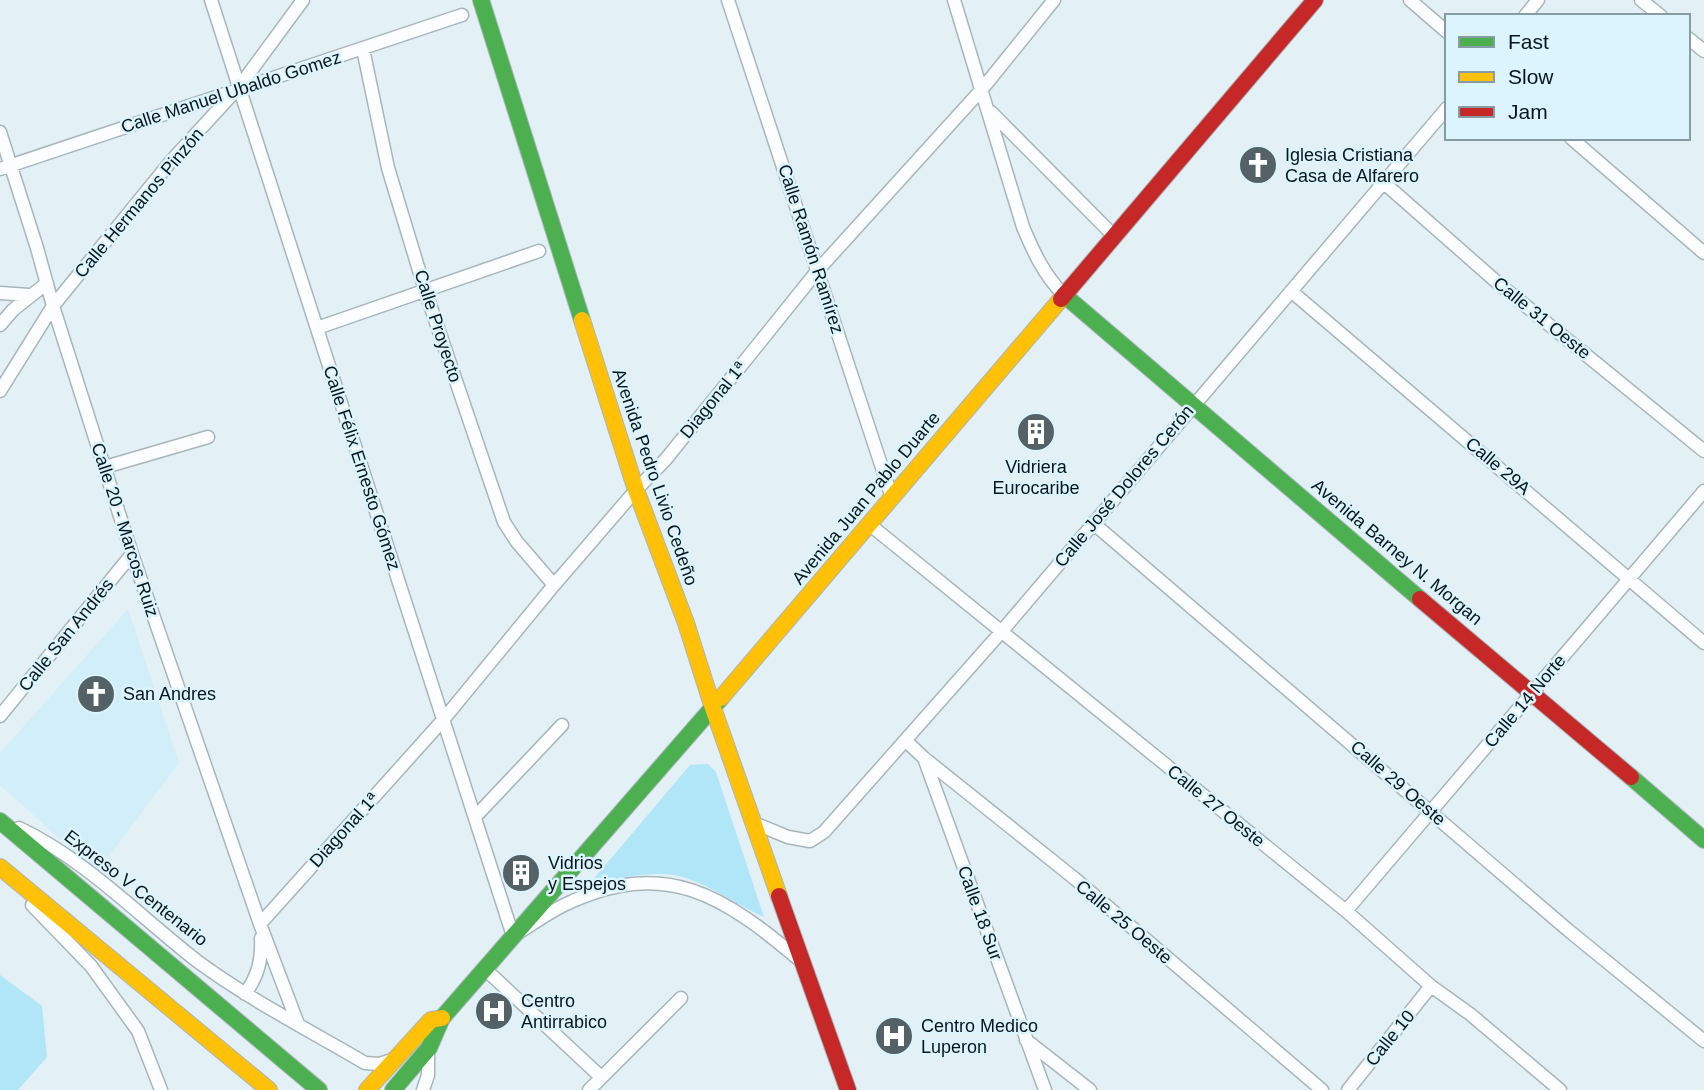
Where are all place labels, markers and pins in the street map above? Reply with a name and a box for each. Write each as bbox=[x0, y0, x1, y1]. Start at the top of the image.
church icon: Iglesia Cristiana Casa de Alfarero bbox=[1237, 144, 1279, 186]
place label: Iglesia Cristiana Casa de Alfarero bbox=[1285, 145, 1419, 186]
building icon: Vidriera Eurocaribe bbox=[1015, 411, 1057, 453]
place label: Vidriera Eurocaribe bbox=[992, 457, 1080, 498]
church icon: San Andres bbox=[75, 673, 117, 715]
place label: San Andres bbox=[123, 684, 216, 704]
building icon: Vidrios y Espejos bbox=[500, 852, 542, 894]
place label: Vidrios y Espejos bbox=[548, 853, 626, 894]
hospital icon: Centro Antirrabico bbox=[473, 990, 515, 1032]
place label: Centro Antirrabico bbox=[521, 991, 607, 1032]
hospital icon: Centro Medico Luperon bbox=[873, 1015, 915, 1057]
place label: Centro Medico Luperon bbox=[921, 1016, 1038, 1057]

